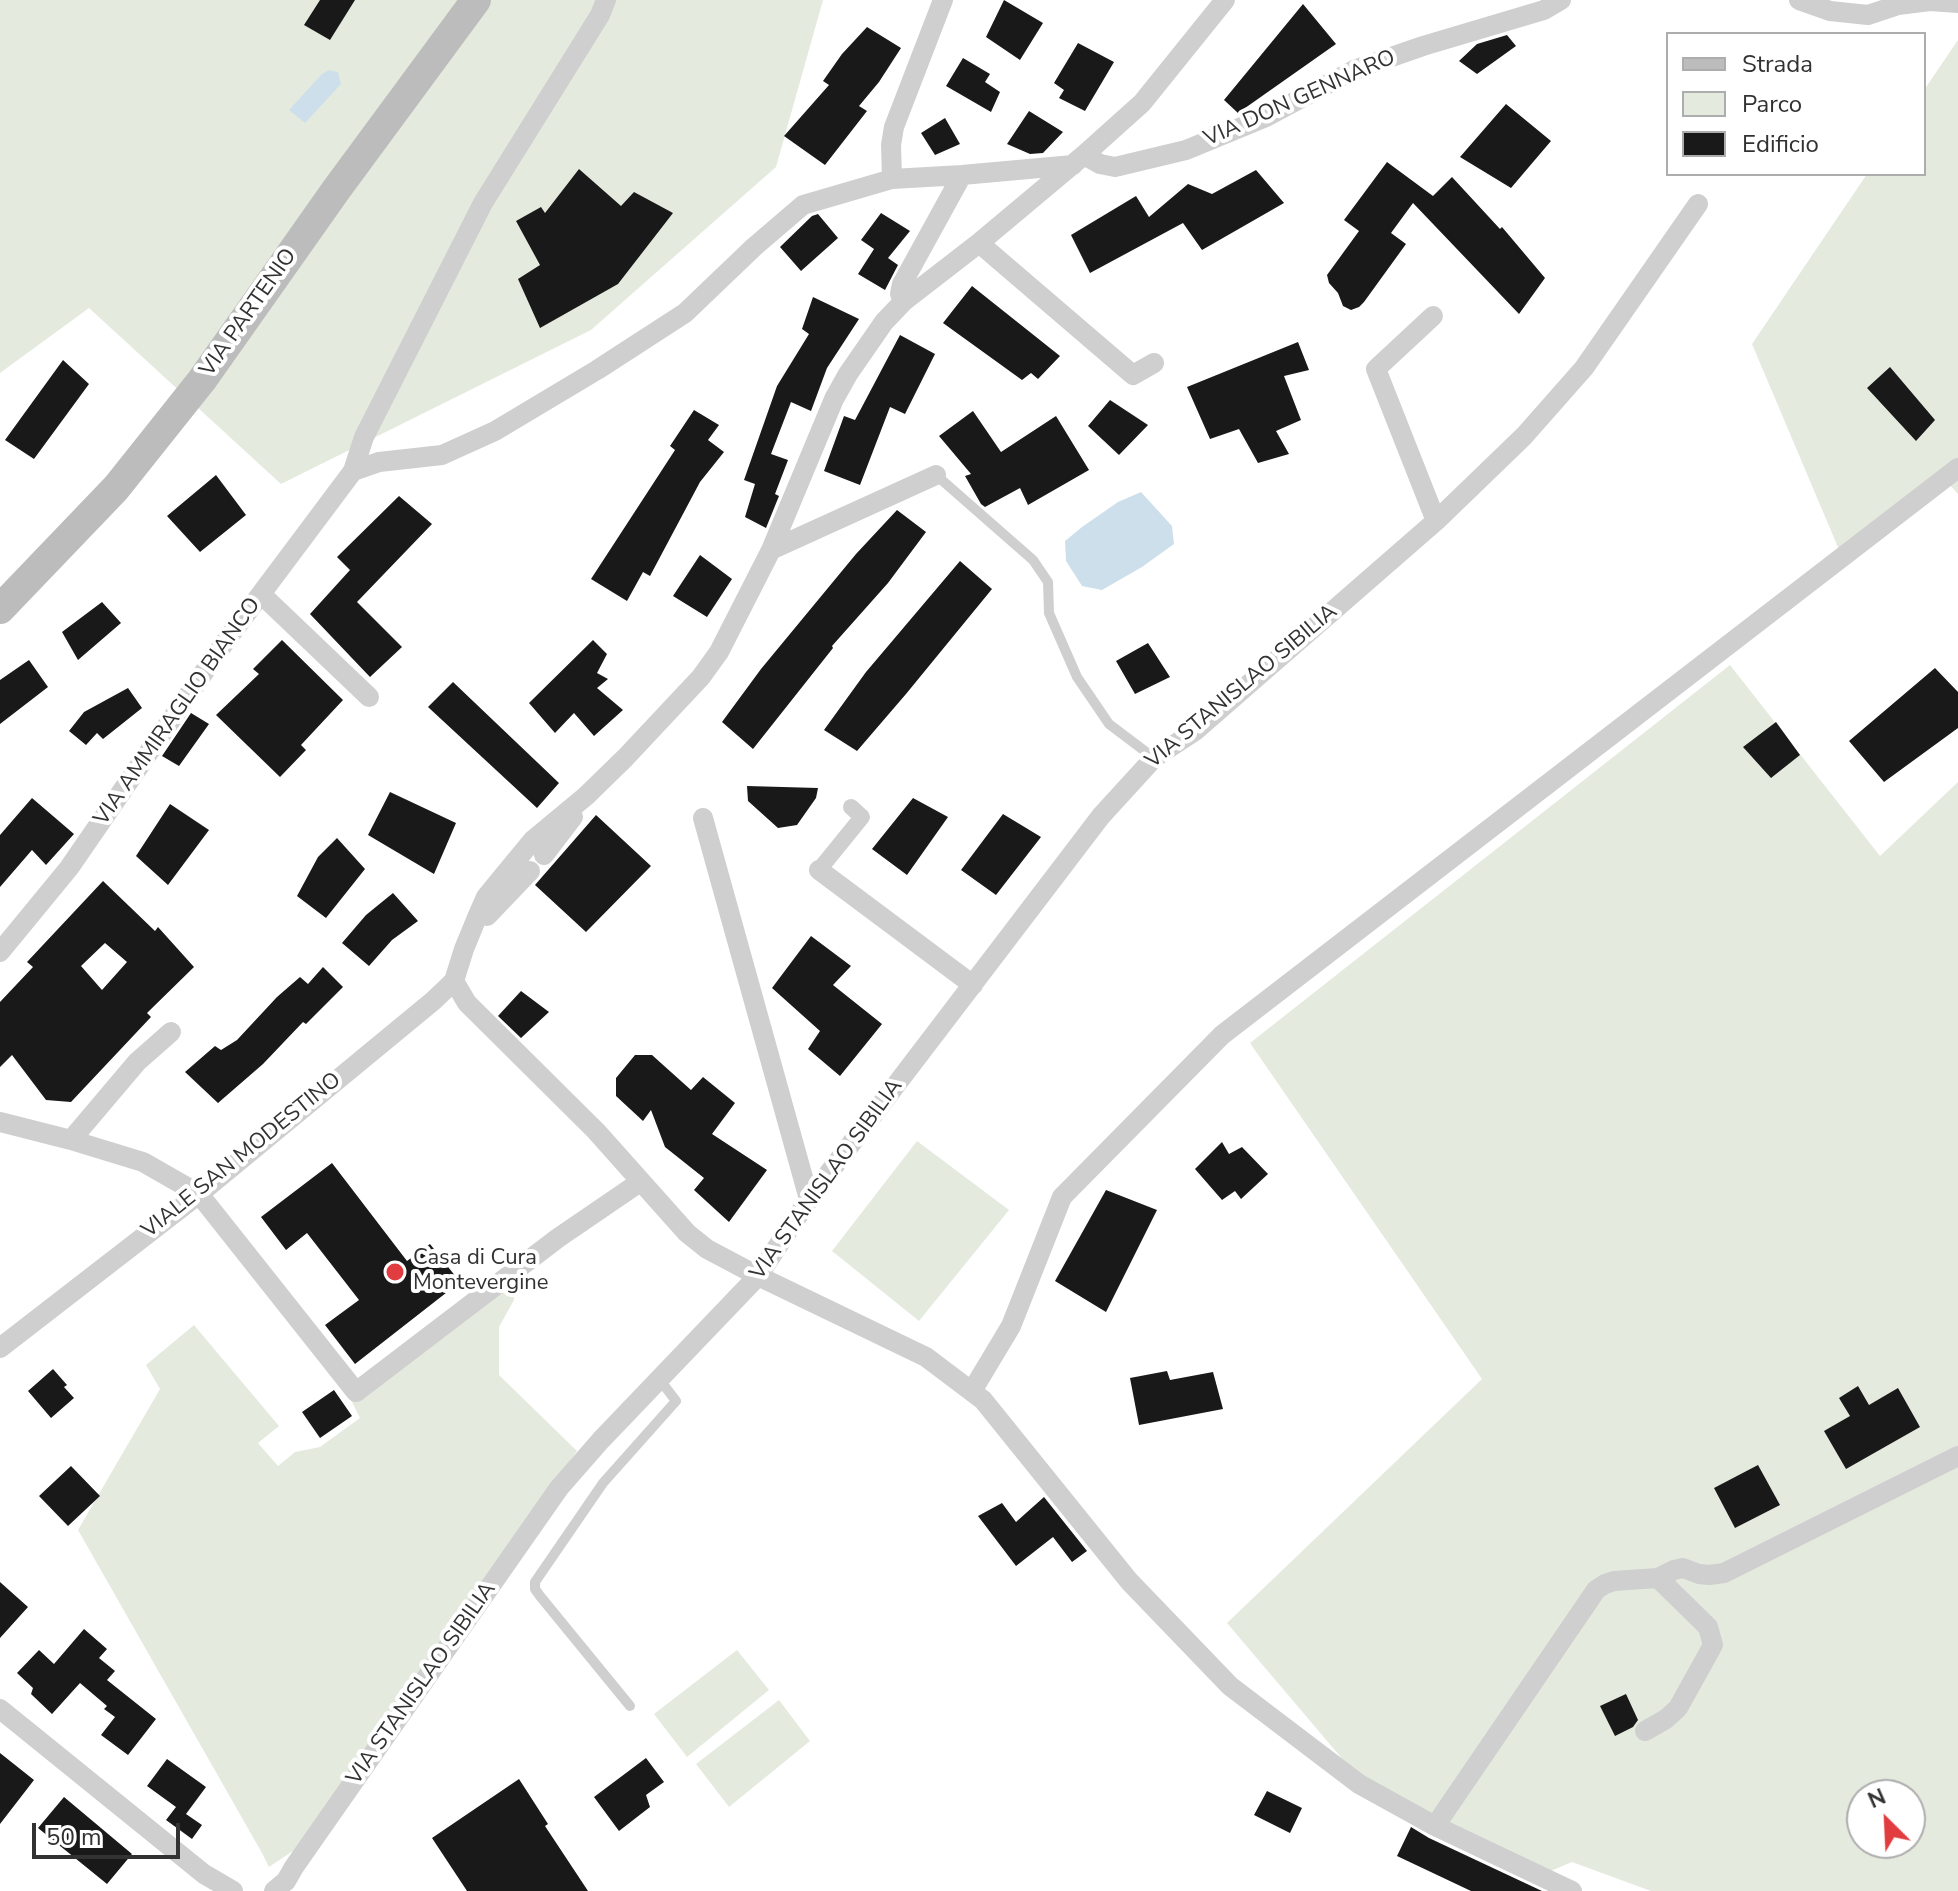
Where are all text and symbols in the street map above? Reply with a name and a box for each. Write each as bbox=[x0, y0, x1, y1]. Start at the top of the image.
legend bbox=[1666, 32, 1926, 176]
street label: VIA DON GENNARO bbox=[1200, 45, 1400, 153]
text: Strada bbox=[1742, 48, 1813, 80]
text: Parco bbox=[1742, 88, 1802, 120]
text: Edificio bbox=[1742, 128, 1819, 160]
street label: VIA PARTENIO bbox=[195, 244, 303, 382]
street label: VIA AMMIRAGLIO BIANCO bbox=[89, 593, 267, 831]
street label: VIA STANISLAO SIBILIA bbox=[1141, 599, 1343, 775]
street label: VIALE SAN MODESTINO bbox=[137, 1068, 347, 1244]
street label: VIA STANISLAO SIBILIA bbox=[745, 1074, 909, 1286]
place label: Casa di Cura Montevergine bbox=[413, 1246, 548, 1298]
marker: Casa di Cura Montevergine bbox=[384, 1261, 406, 1283]
street label: VIA STANISLAO SIBILIA bbox=[342, 1577, 502, 1791]
north arrow bbox=[1846, 1779, 1926, 1859]
text: N bbox=[1863, 1782, 1891, 1816]
scale bar bbox=[36, 1807, 184, 1857]
text: 50 m bbox=[46, 1821, 102, 1853]

